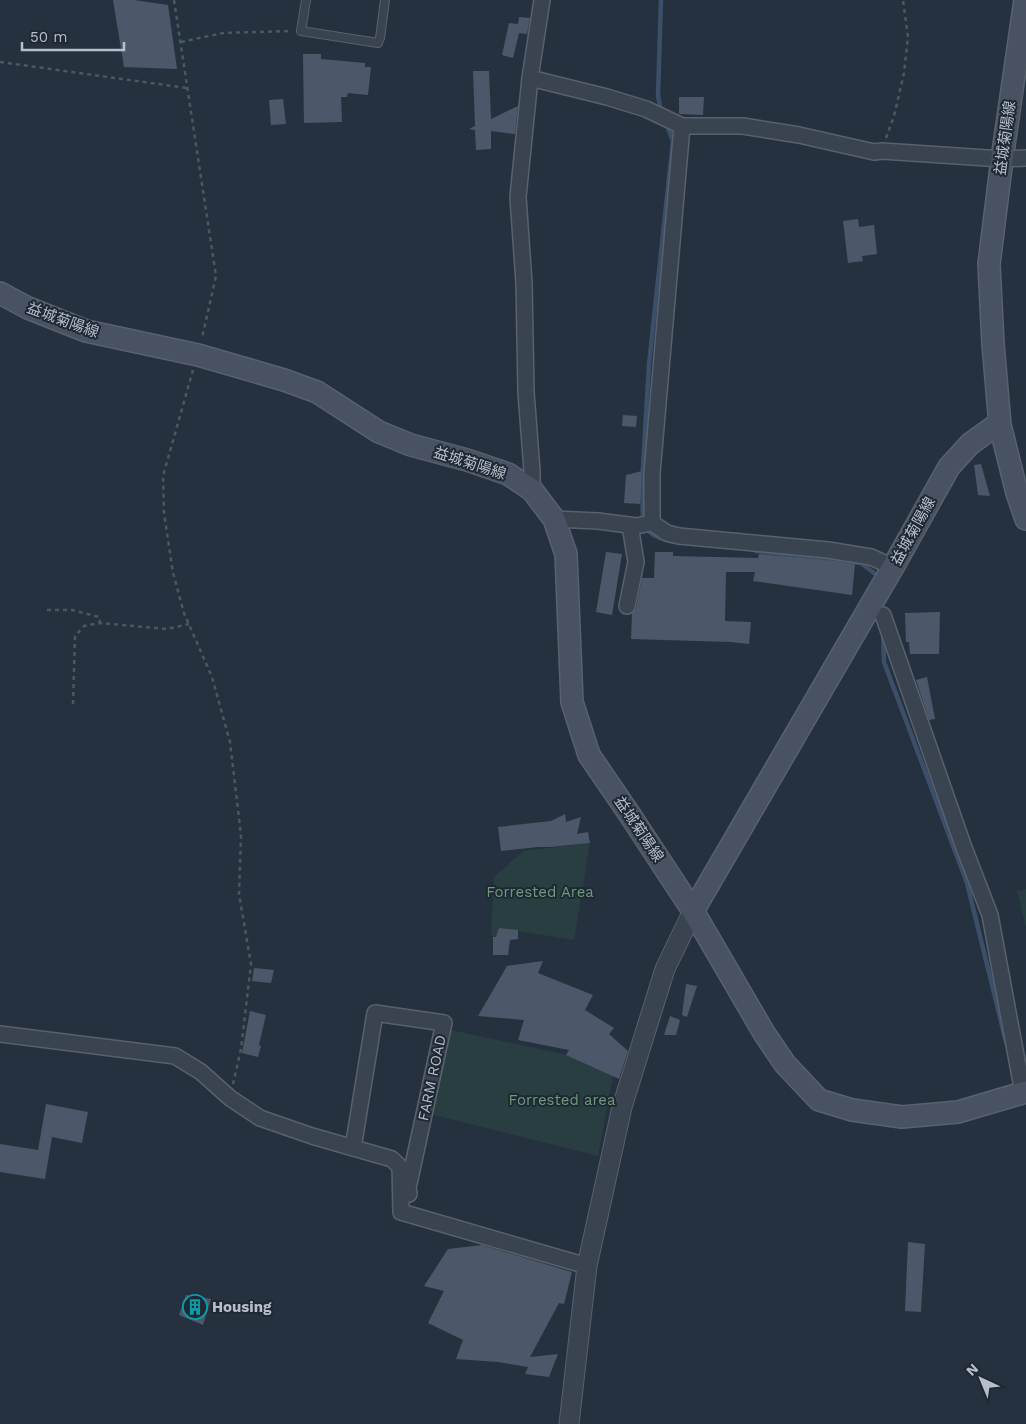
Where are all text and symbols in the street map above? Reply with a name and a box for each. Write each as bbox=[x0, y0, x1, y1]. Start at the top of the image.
scale bar bbox=[22, 20, 125, 52]
text: 50 m bbox=[30, 28, 67, 46]
street label: 益城菊陽線 bbox=[991, 100, 1019, 176]
street label: 益城菊陽線 bbox=[25, 299, 101, 341]
street label: 益城菊陽線 bbox=[432, 443, 508, 483]
street label: 益城菊陽線 bbox=[887, 494, 939, 568]
street label: 益城菊陽線 bbox=[611, 793, 667, 865]
park label: Forrested Area bbox=[486, 883, 594, 901]
street label: FARM ROAD bbox=[414, 1033, 450, 1123]
park label: Forrested area bbox=[509, 1091, 616, 1109]
building icon: Housing bbox=[182, 1294, 208, 1320]
place label: Housing bbox=[212, 1298, 272, 1316]
north arrow bbox=[956, 1354, 1006, 1404]
text: N bbox=[963, 1360, 981, 1379]

